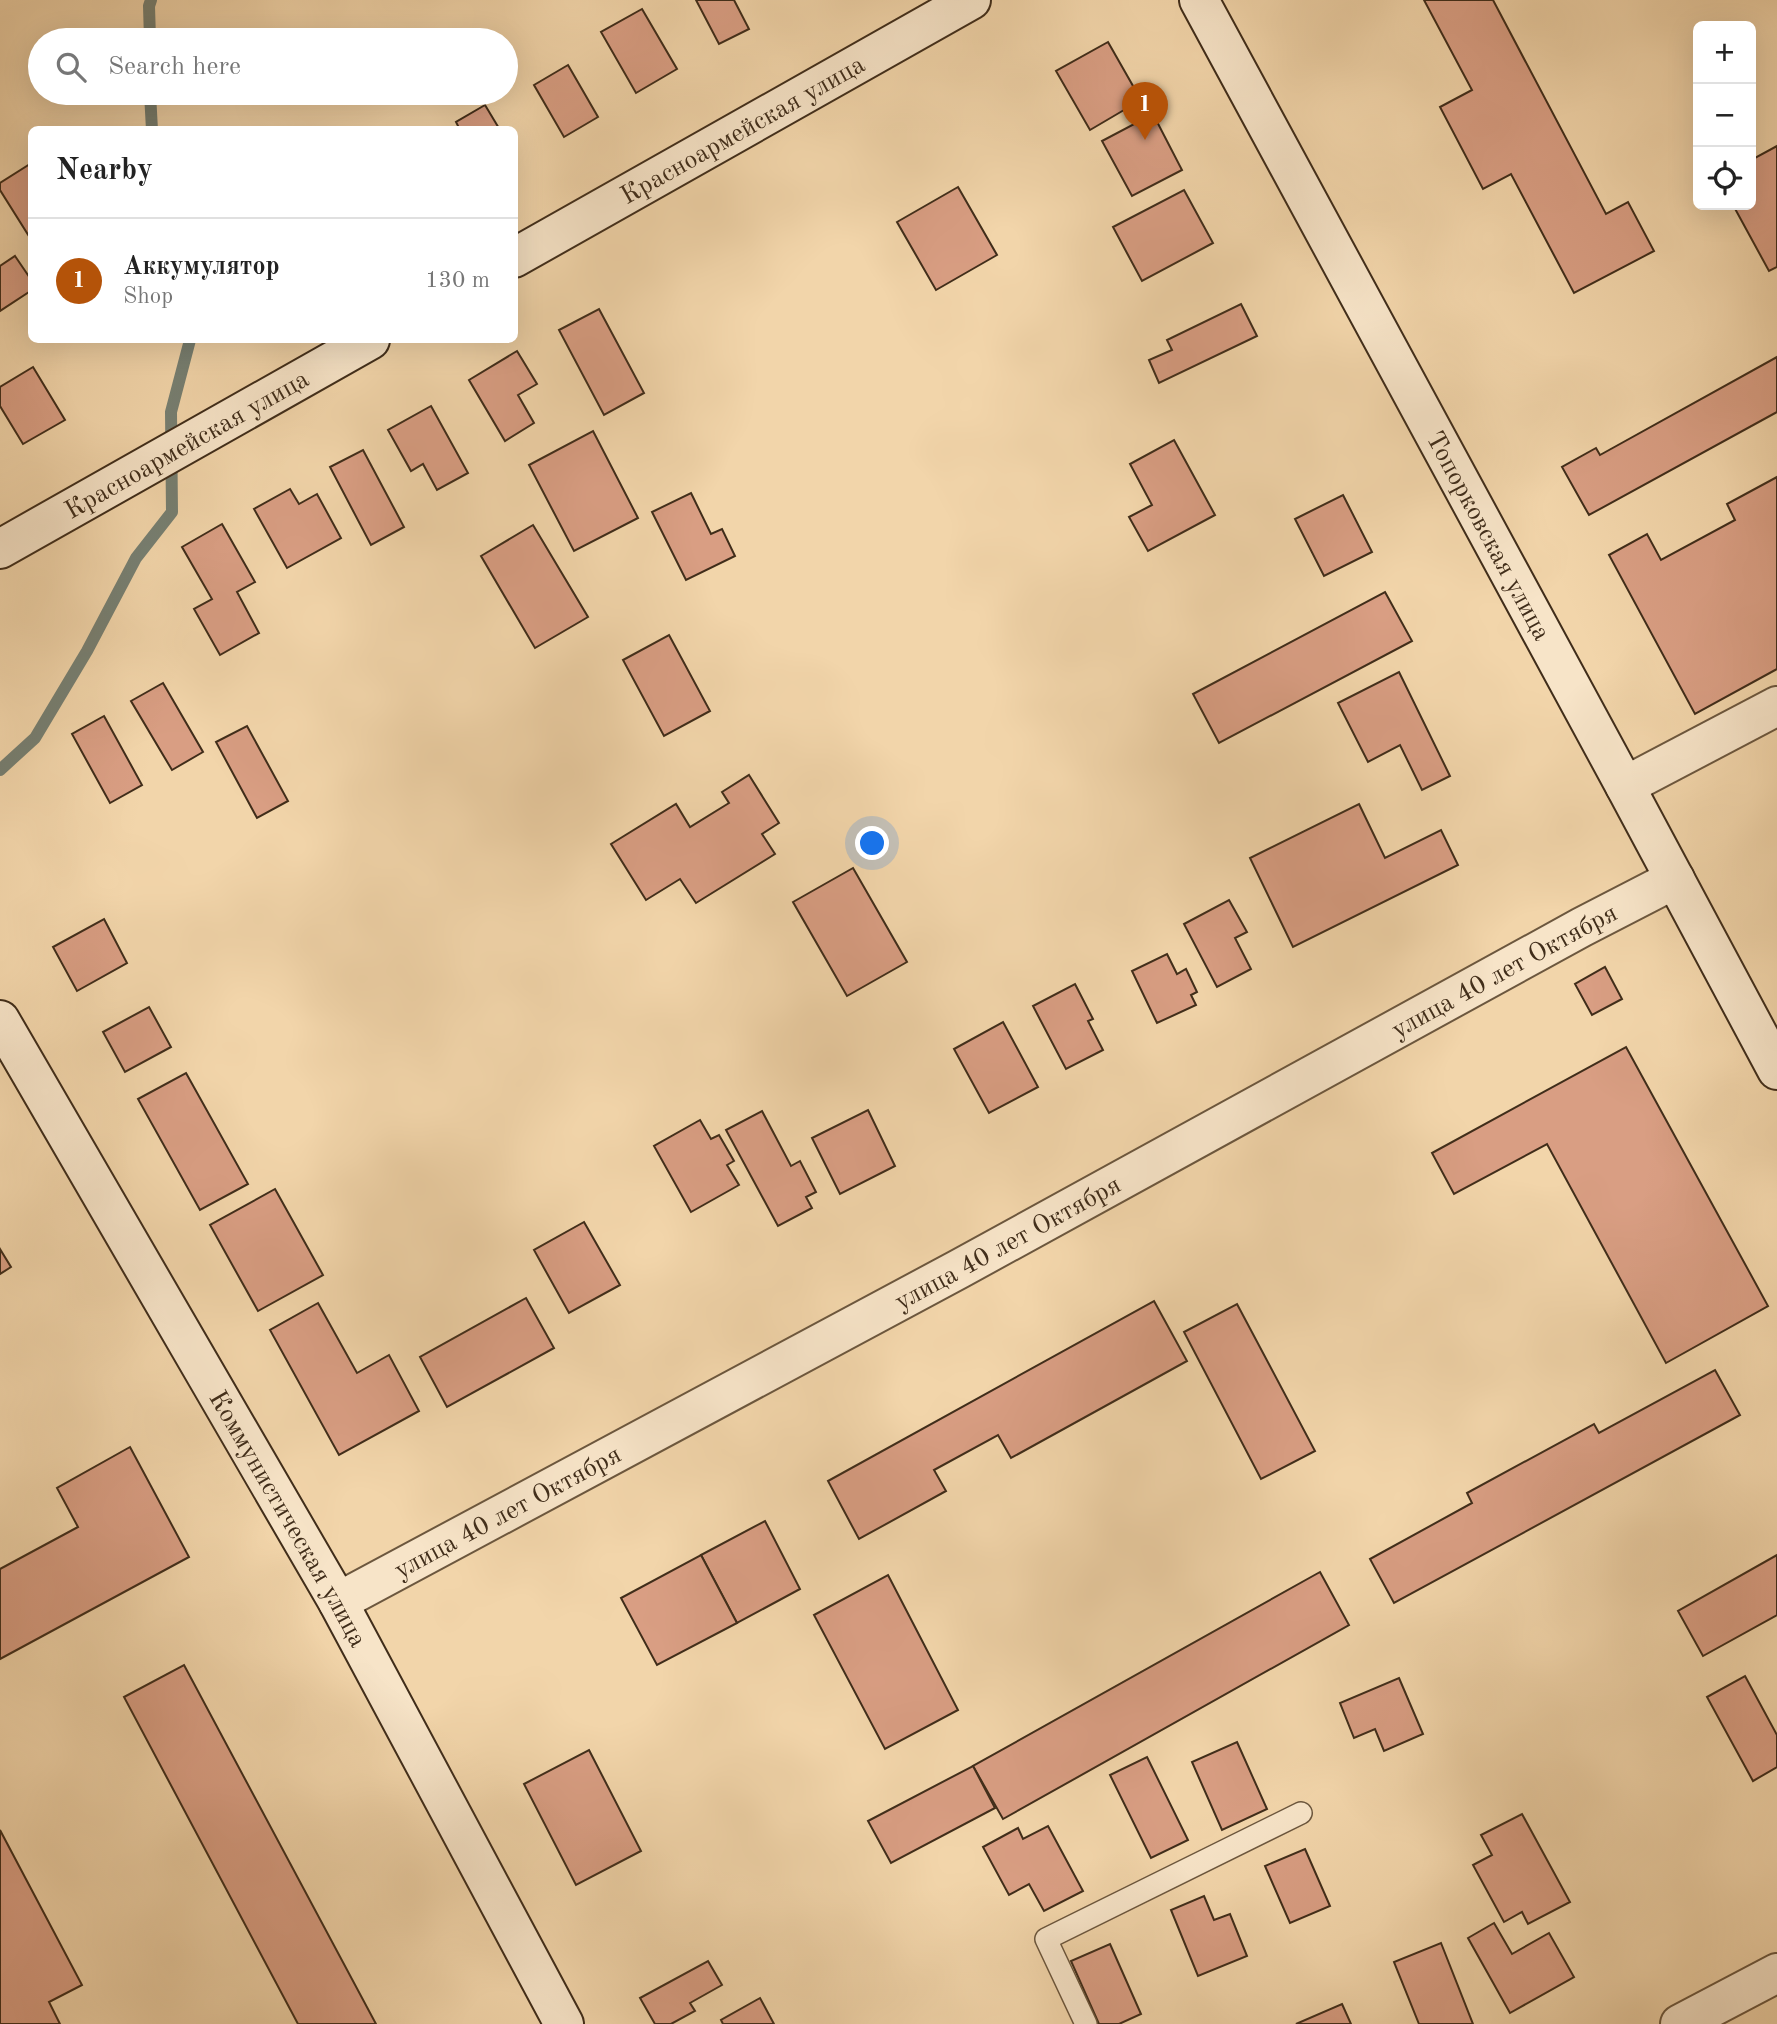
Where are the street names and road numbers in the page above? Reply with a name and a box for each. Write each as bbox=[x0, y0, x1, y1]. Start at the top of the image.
street label: Красноармейская улица bbox=[617, 52, 870, 210]
street label: Красноармейская улица bbox=[61, 366, 314, 525]
street label: Топорковская улица bbox=[1420, 428, 1555, 645]
street label: улица 40 лет Октября bbox=[1388, 900, 1622, 1044]
street label: улица 40 лет Октября bbox=[891, 1172, 1126, 1316]
street label: Коммунистическая улица bbox=[203, 1387, 371, 1652]
street label: улица 40 лет Октября bbox=[391, 1442, 626, 1584]

